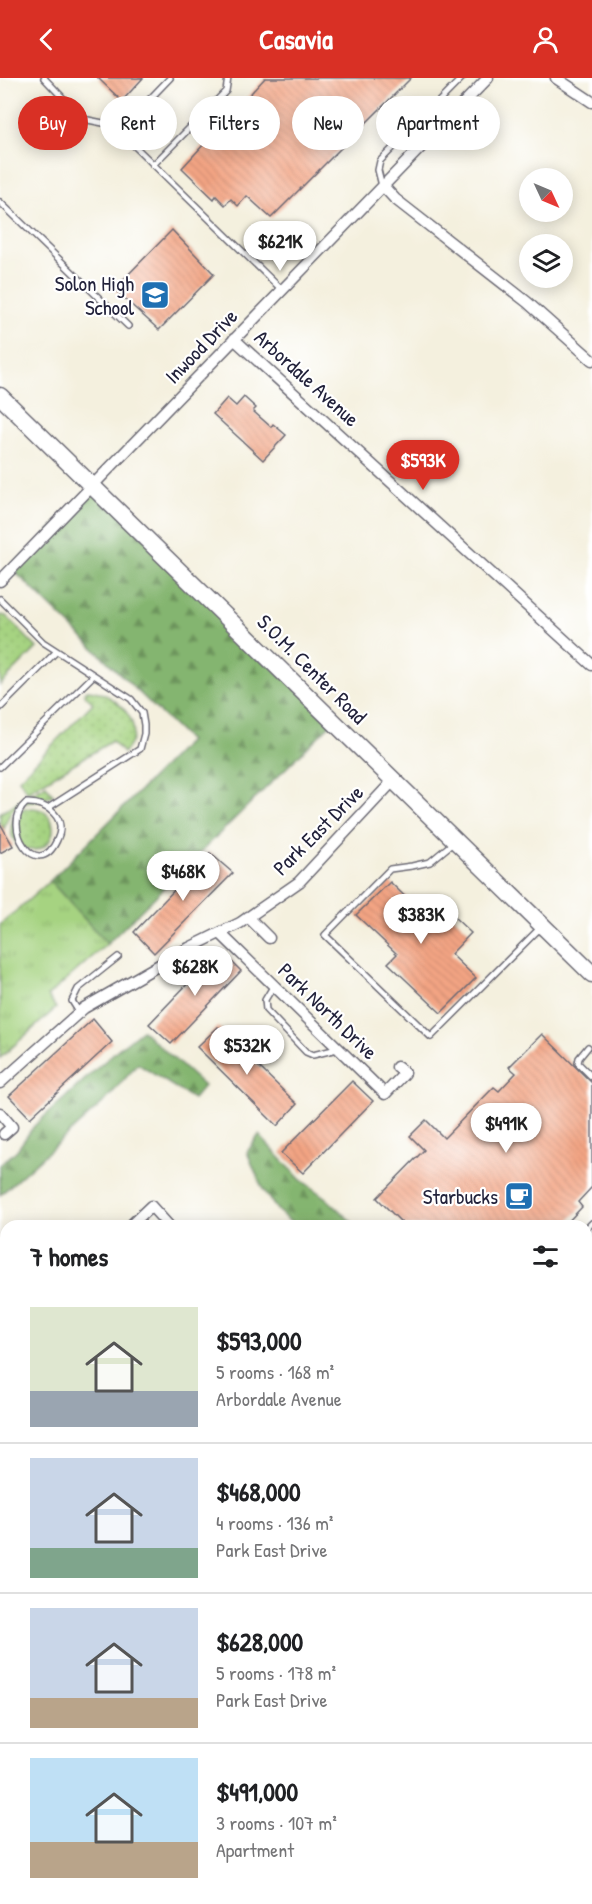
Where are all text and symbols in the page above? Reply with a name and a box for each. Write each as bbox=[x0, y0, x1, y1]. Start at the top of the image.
text: Casavia bbox=[259, 21, 333, 57]
icon: back bbox=[30, 23, 63, 56]
icon: person bbox=[529, 23, 562, 56]
chip: Buy bbox=[18, 96, 88, 150]
chip: Rent bbox=[100, 96, 177, 150]
chip: Filters bbox=[189, 96, 280, 150]
chip: New bbox=[292, 96, 364, 150]
chip: Apartment bbox=[376, 96, 500, 150]
north arrow bbox=[519, 168, 573, 222]
map controls bbox=[519, 168, 573, 288]
pin: $621K bbox=[238, 221, 322, 272]
text: $621K bbox=[257, 227, 303, 254]
button: layers bbox=[519, 234, 573, 288]
place label: Solon High School bbox=[55, 269, 134, 322]
school or university icon: Solon High School bbox=[139, 279, 171, 311]
street label: Inwood Drive bbox=[158, 302, 244, 390]
street label: Arbordale Avenue bbox=[248, 323, 366, 433]
pin: $593K bbox=[381, 440, 465, 491]
text: $593K bbox=[400, 446, 446, 473]
street label: S.O.M. Center Road bbox=[251, 608, 373, 730]
street label: Park East Drive bbox=[266, 778, 370, 882]
pin: $468K bbox=[141, 851, 225, 902]
text: $468K bbox=[161, 857, 205, 884]
pin: $383K bbox=[379, 894, 463, 945]
text: $383K bbox=[397, 900, 445, 927]
pin: $628K bbox=[153, 946, 237, 997]
text: $628K bbox=[172, 952, 218, 979]
street label: Park North Drive bbox=[272, 956, 384, 1066]
pin: $532K bbox=[205, 1025, 289, 1076]
text: $532K bbox=[223, 1031, 271, 1058]
pin: $491K bbox=[464, 1103, 548, 1154]
text: $491K bbox=[485, 1109, 527, 1136]
cafe icon: Starbucks bbox=[503, 1180, 535, 1212]
place label: Starbucks bbox=[423, 1182, 498, 1211]
text: 7 homes bbox=[30, 1239, 108, 1274]
icon: filters bbox=[529, 1240, 562, 1273]
text: $593,000 bbox=[216, 1323, 302, 1358]
icon: home bbox=[78, 1331, 150, 1403]
text: 5 rooms · 168 m² bbox=[216, 1358, 334, 1385]
text: Arbordale Avenue bbox=[216, 1385, 342, 1412]
text: $468,000 bbox=[216, 1474, 301, 1509]
icon: home bbox=[78, 1482, 150, 1554]
text: 4 rooms · 136 m² bbox=[216, 1509, 333, 1536]
text: Park East Drive bbox=[216, 1536, 328, 1563]
text: $628,000 bbox=[216, 1624, 303, 1659]
icon: home bbox=[78, 1632, 150, 1704]
text: 5 rooms · 178 m² bbox=[216, 1659, 336, 1686]
text: Park East Drive bbox=[216, 1686, 328, 1713]
text: $491,000 bbox=[216, 1774, 298, 1809]
icon: home bbox=[78, 1782, 150, 1854]
text: 3 rooms · 107 m² bbox=[216, 1809, 337, 1836]
text: Apartment bbox=[216, 1836, 294, 1863]

